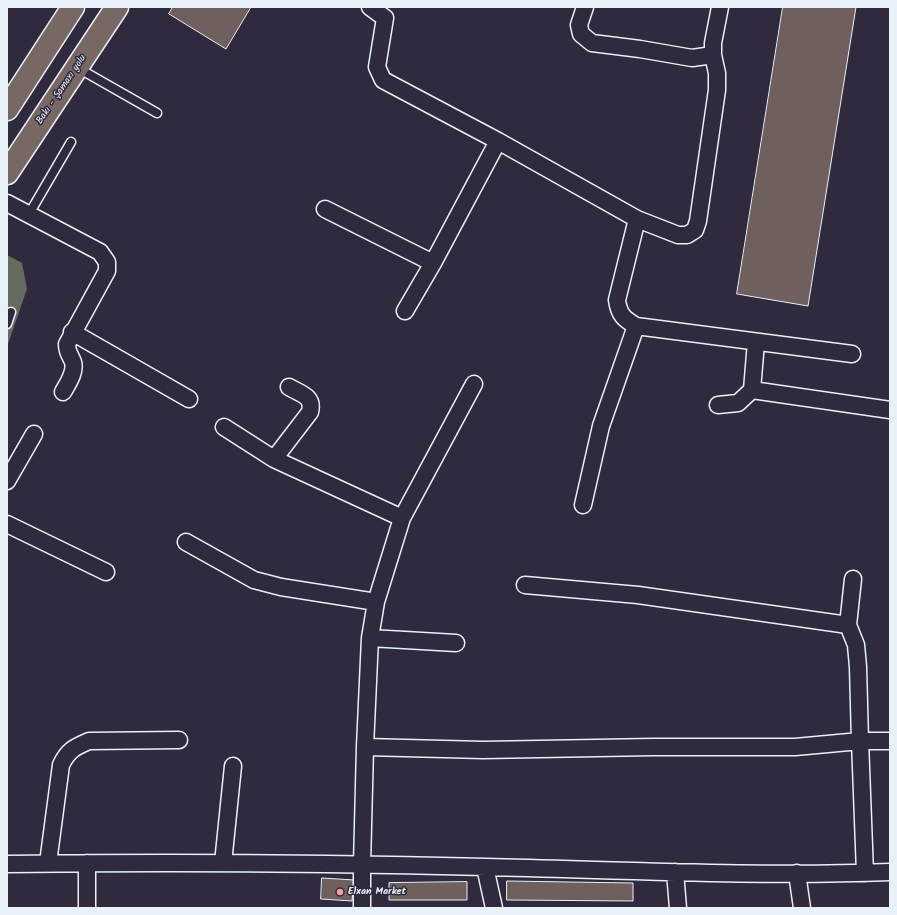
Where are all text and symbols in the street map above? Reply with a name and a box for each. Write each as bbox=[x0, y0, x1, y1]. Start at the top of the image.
street label: Bakı - Şamaxı yolu bbox=[34, 53, 90, 127]
place label: Elxan Market bbox=[348, 886, 406, 898]
marker: Elxan Market bbox=[335, 887, 345, 897]

